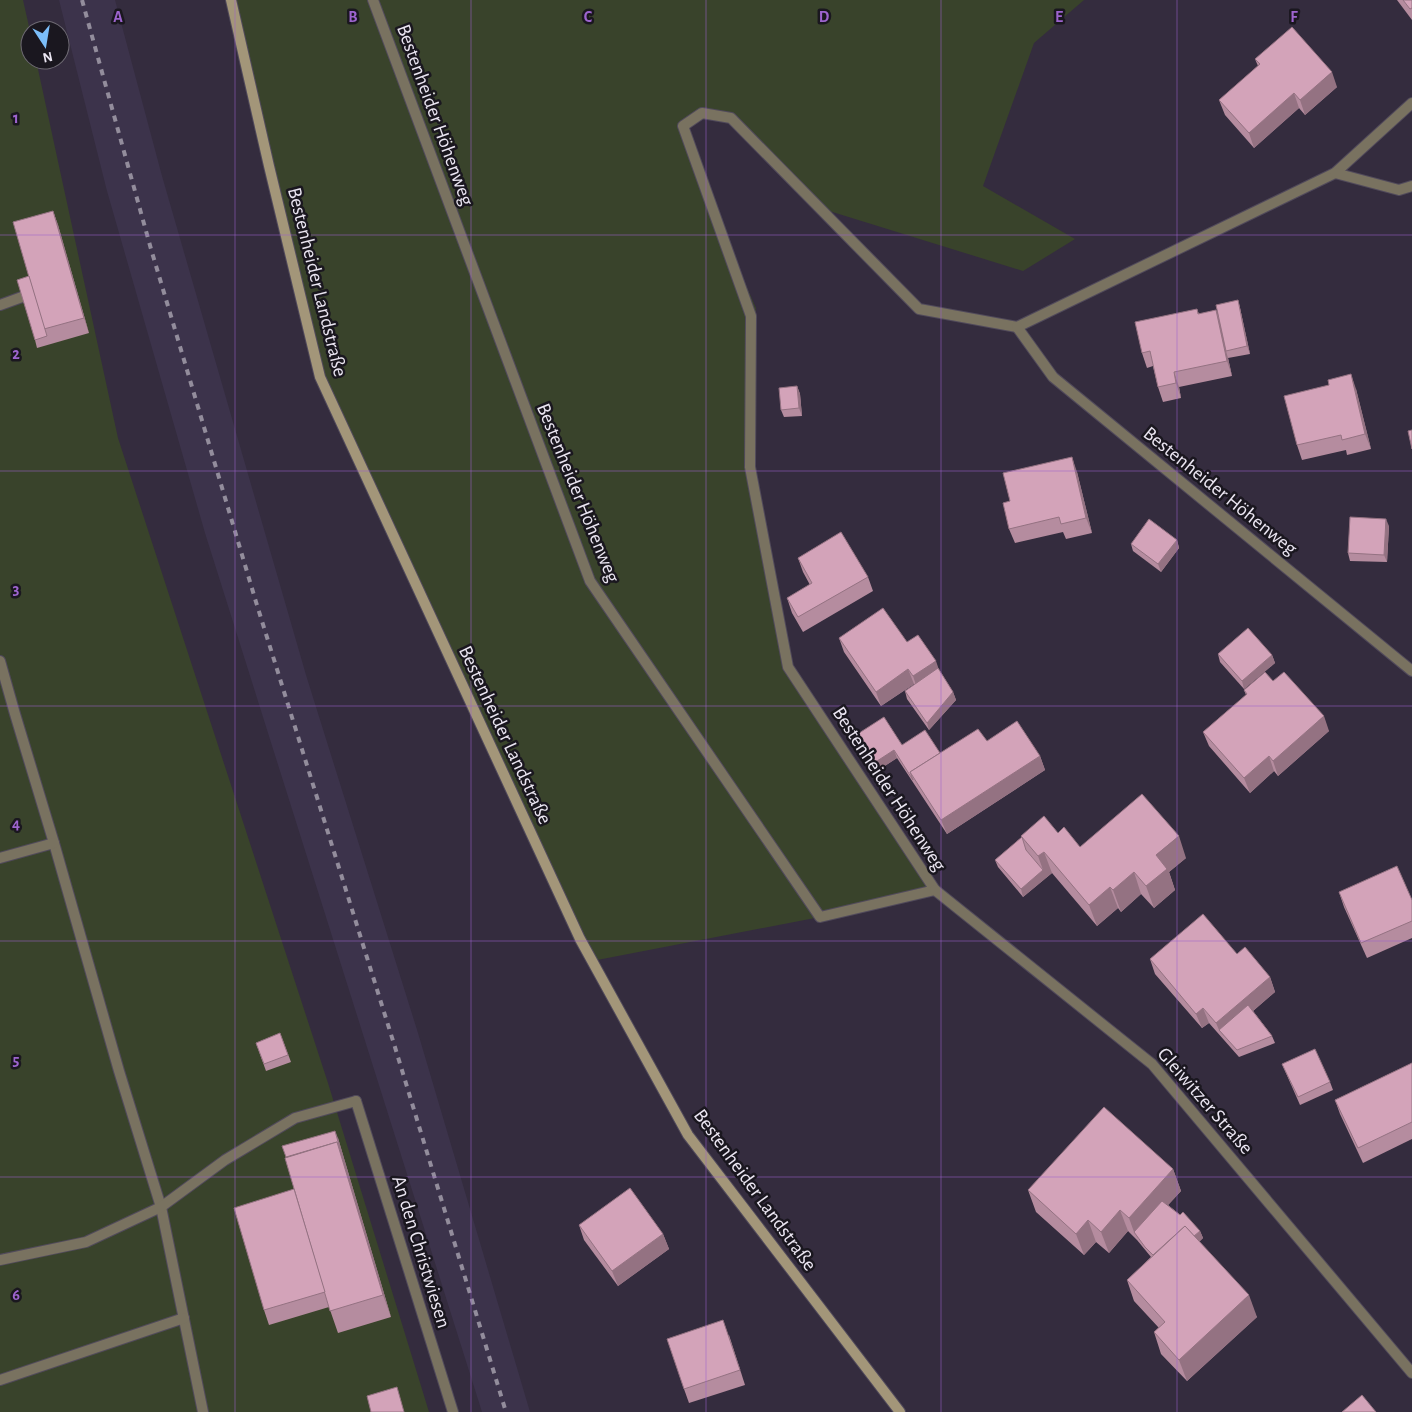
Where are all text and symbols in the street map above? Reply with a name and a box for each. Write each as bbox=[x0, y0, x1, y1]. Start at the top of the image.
text: A bbox=[113, 9, 123, 25]
text: B bbox=[348, 9, 358, 25]
text: C bbox=[584, 9, 593, 25]
text: D bbox=[819, 9, 830, 25]
text: E bbox=[1055, 9, 1063, 25]
text: F bbox=[1290, 9, 1298, 25]
north arrow bbox=[20, 20, 70, 70]
street label: Bestenheider Höhenweg bbox=[393, 22, 477, 209]
text: N bbox=[41, 49, 54, 65]
text: 1 bbox=[13, 110, 19, 126]
street label: Bestenheider Landstraße bbox=[284, 185, 350, 379]
text: 2 bbox=[12, 346, 20, 362]
street label: Bestenheider Höhenweg bbox=[533, 401, 623, 586]
street label: Bestenheider Höhenweg bbox=[1139, 423, 1301, 559]
text: 3 bbox=[13, 581, 20, 597]
street label: Bestenheider Landstraße bbox=[455, 643, 555, 827]
street label: Bestenheider Höhenweg bbox=[829, 703, 950, 875]
text: 4 bbox=[12, 816, 20, 832]
street label: Gleiwitzer Straße bbox=[1153, 1044, 1257, 1158]
text: 5 bbox=[13, 1052, 20, 1068]
street label: Bestenheider Landstraße bbox=[690, 1106, 820, 1274]
street label: An den Christwiesen bbox=[388, 1173, 454, 1331]
text: 6 bbox=[12, 1287, 20, 1303]

